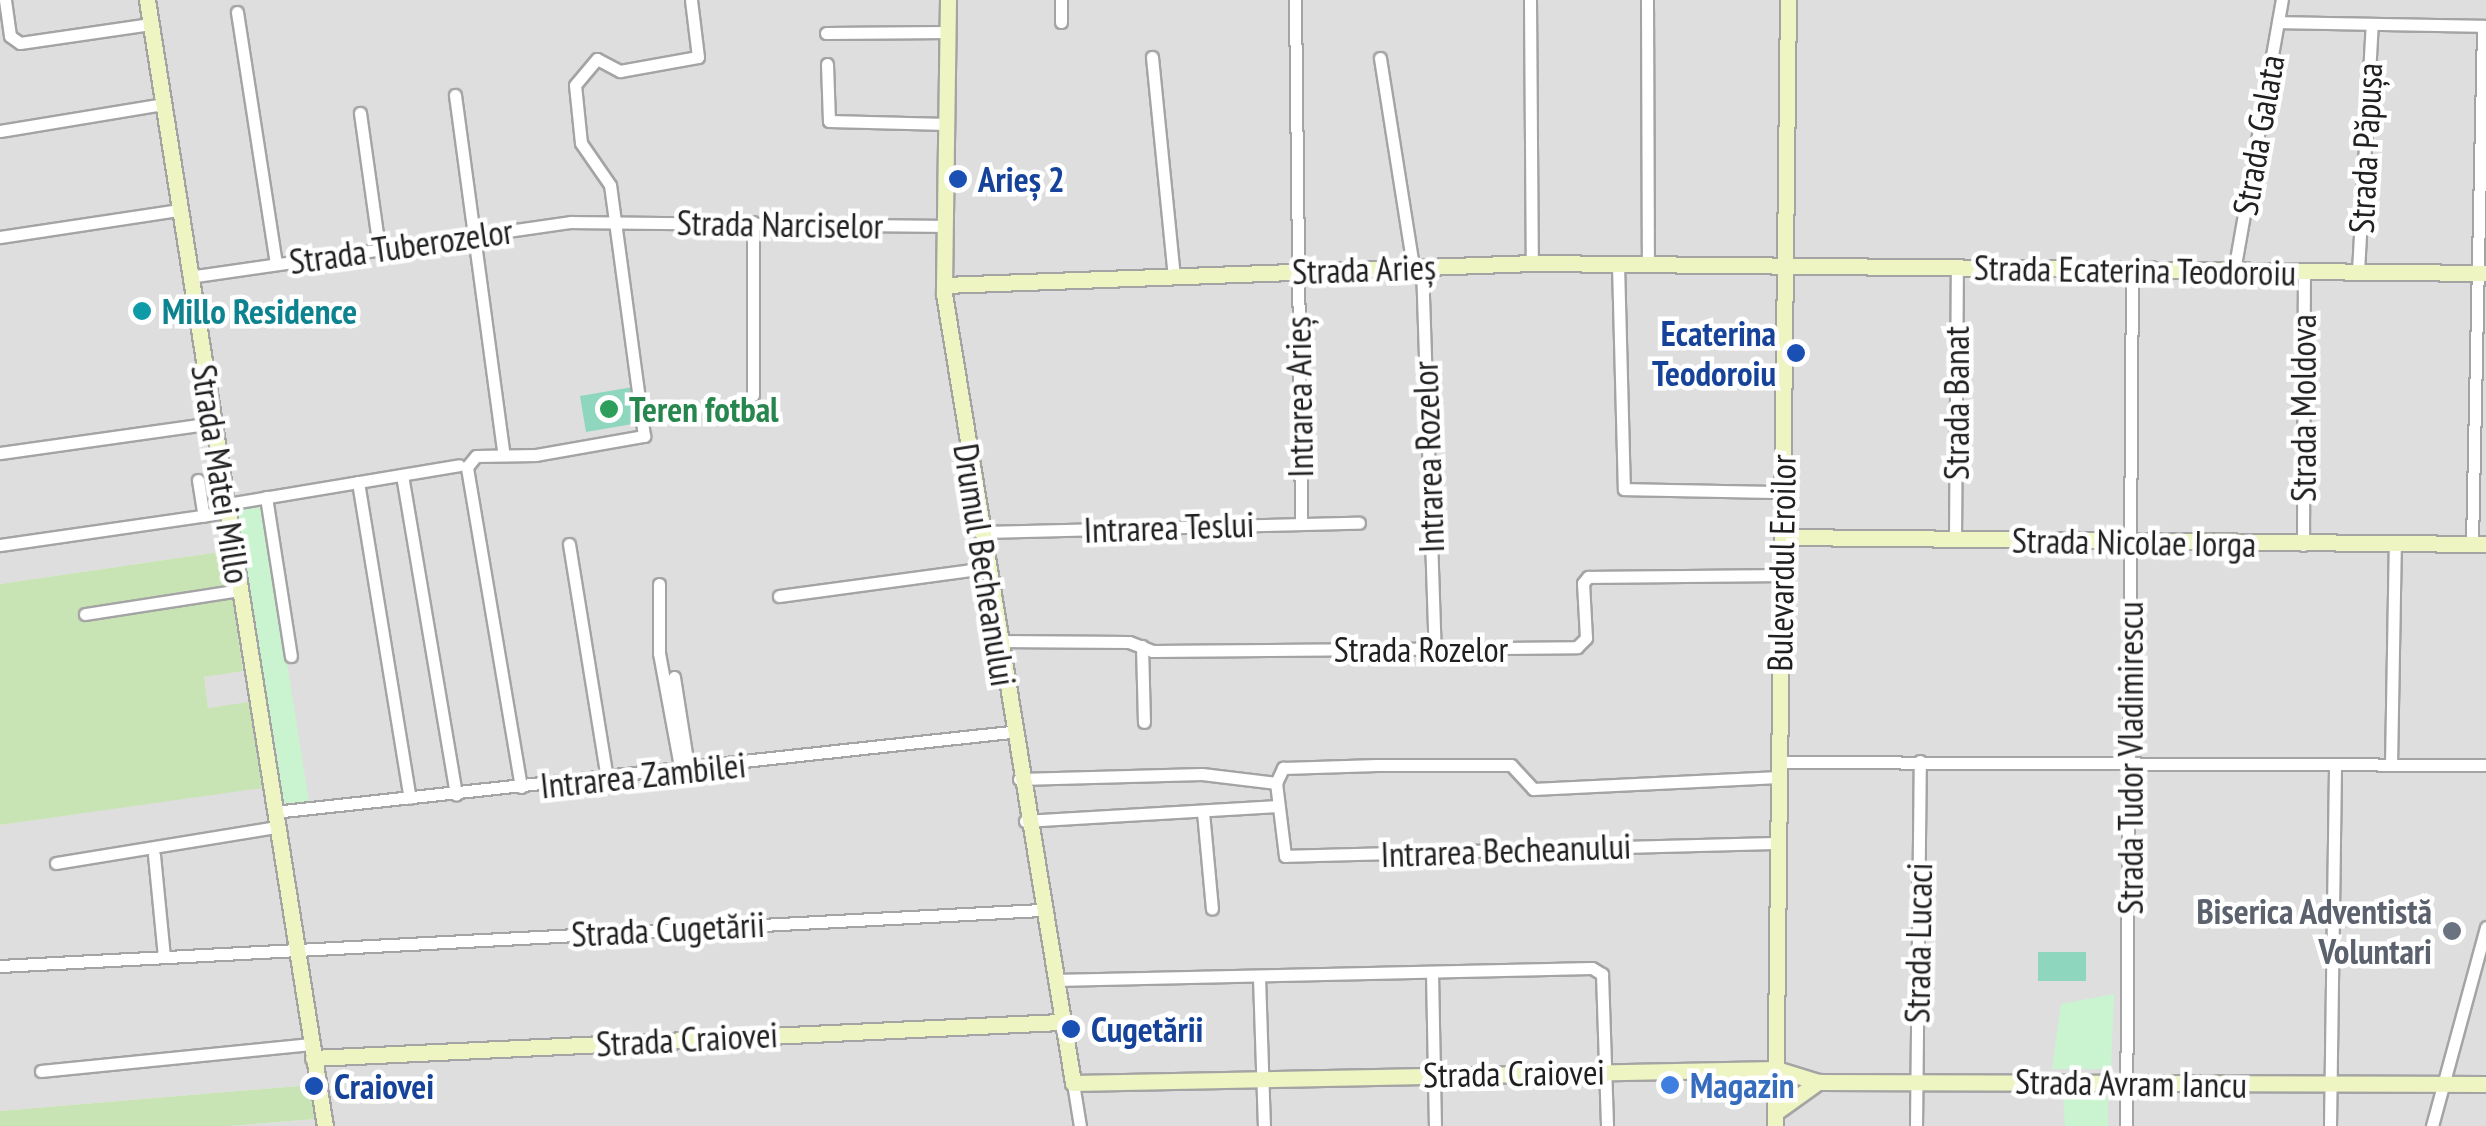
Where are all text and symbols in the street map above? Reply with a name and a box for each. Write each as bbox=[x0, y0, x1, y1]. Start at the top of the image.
street label: Strada Galata bbox=[2223, 52, 2293, 218]
street label: Strada Păpușa bbox=[2340, 62, 2390, 234]
place label: Arieș 2 bbox=[978, 158, 1065, 200]
marker: Arieș 2 bbox=[947, 168, 969, 190]
street label: Strada Narciselor bbox=[676, 201, 884, 247]
street label: Strada Tuberozelor bbox=[286, 209, 516, 283]
street label: Strada Arieș bbox=[1291, 245, 1437, 293]
street label: Strada Ecaterina Teodoroiu bbox=[1973, 246, 2297, 294]
place label: Millo Residence bbox=[162, 290, 357, 332]
marker: Millo Residence bbox=[131, 300, 153, 322]
place label: Ecaterina Teodoroiu bbox=[1652, 312, 1776, 394]
street label: Strada Moldova bbox=[2282, 314, 2324, 502]
street label: Intrarea Arieș bbox=[1277, 316, 1321, 478]
street label: Strada Banat bbox=[1935, 326, 1977, 480]
marker: Ecaterina Teodoroiu bbox=[1785, 342, 1807, 364]
street label: Intrarea Rozelor bbox=[1404, 360, 1452, 554]
street label: Strada Matei Millo bbox=[183, 361, 259, 587]
place label: Teren fotbal bbox=[629, 388, 779, 430]
marker: Teren fotbal bbox=[598, 398, 620, 420]
street label: Drumul Becheanului bbox=[945, 441, 1025, 689]
street label: Bulevardul Eroilor bbox=[1758, 454, 1804, 672]
street label: Intrarea Teslui bbox=[1083, 503, 1255, 551]
street label: Strada Nicolae Iorga bbox=[2012, 519, 2256, 565]
street label: Strada Tudor Vladimirescu bbox=[2109, 601, 2151, 915]
street label: Strada Rozelor bbox=[1334, 628, 1508, 670]
street label: Intrarea Zambilei bbox=[538, 743, 748, 807]
street label: Intrarea Becheanului bbox=[1380, 825, 1632, 875]
street label: Strada Lucaci bbox=[1896, 862, 1940, 1024]
place label: Biserica Adventistă Voluntari bbox=[2195, 890, 2432, 972]
street label: Strada Cugetării bbox=[570, 903, 766, 955]
marker: Biserica Adventistă Voluntari bbox=[2441, 920, 2463, 942]
place label: Cugetării bbox=[1091, 1008, 1203, 1050]
street label: Strada Craiovei bbox=[595, 1013, 779, 1065]
marker: Cugetării bbox=[1060, 1018, 1082, 1040]
street label: Strada Craiovei bbox=[1423, 1050, 1605, 1096]
street label: Strada Avram Iancu bbox=[2014, 1060, 2248, 1106]
place label: Magazin bbox=[1690, 1064, 1795, 1106]
place label: Craiovei bbox=[334, 1065, 434, 1107]
marker: Magazin bbox=[1659, 1074, 1681, 1096]
marker: Craiovei bbox=[303, 1075, 325, 1097]

